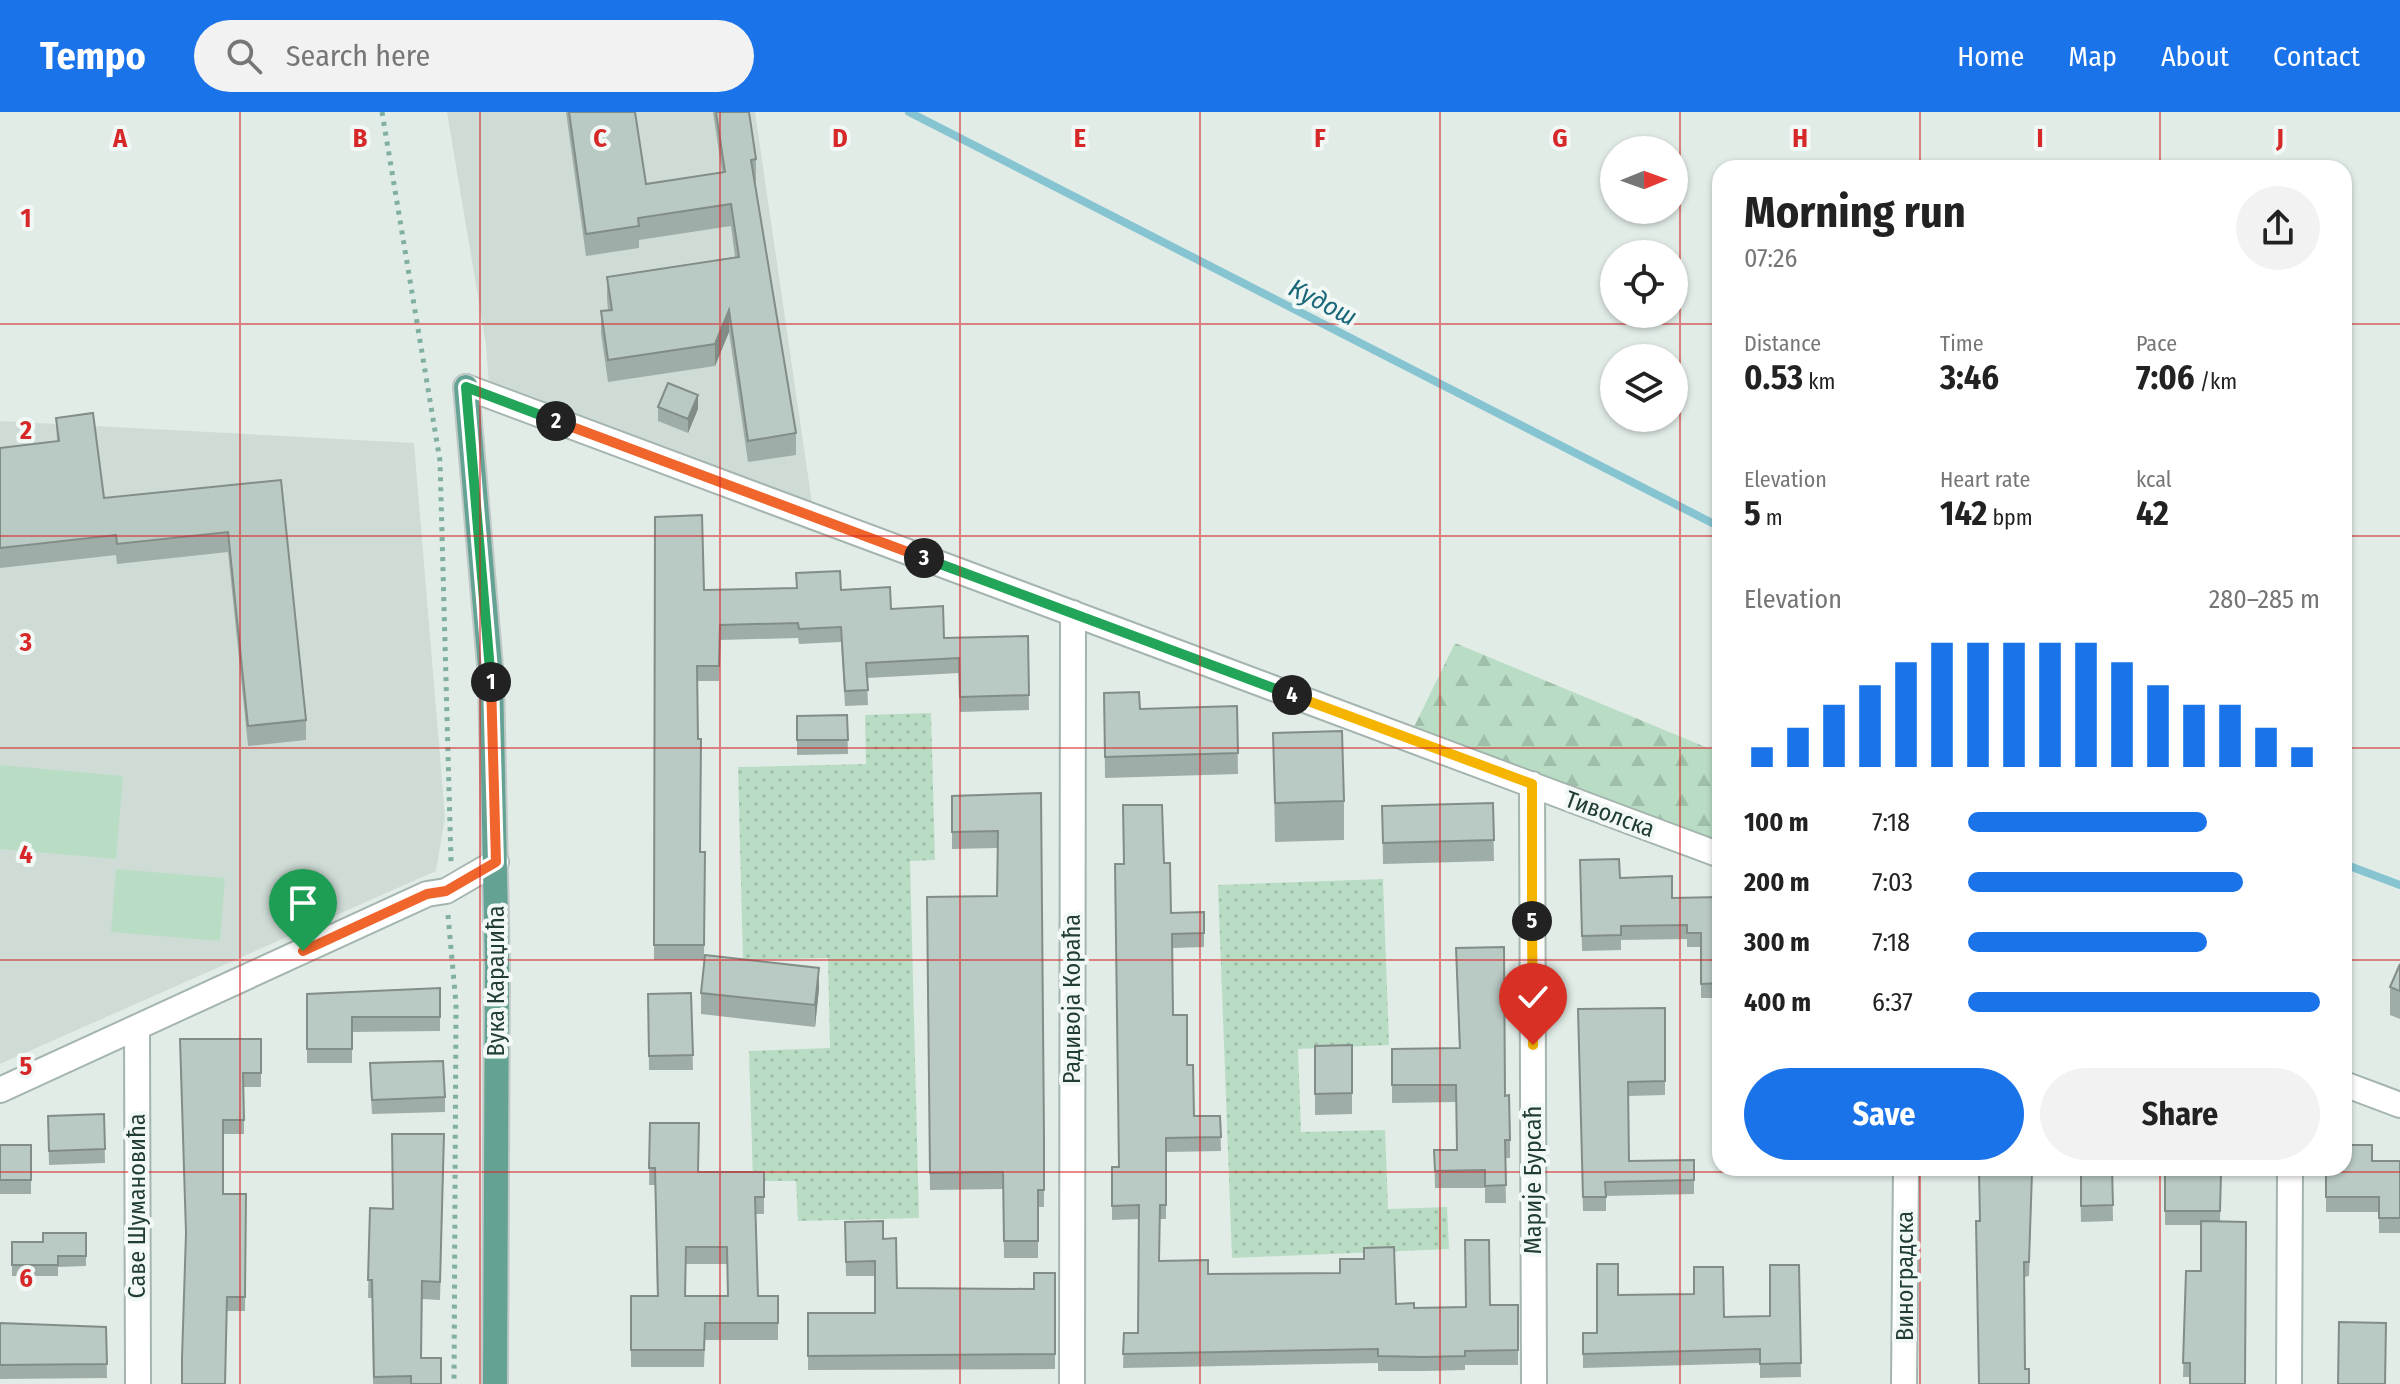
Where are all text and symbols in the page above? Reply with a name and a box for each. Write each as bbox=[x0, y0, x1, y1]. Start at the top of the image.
search box bbox=[194, 20, 754, 92]
text: Tempo bbox=[40, 33, 146, 79]
icon: search bbox=[222, 34, 266, 78]
text: Search here bbox=[286, 38, 430, 74]
text: Home bbox=[1957, 40, 2024, 73]
text: Map bbox=[2068, 40, 2117, 73]
text: About bbox=[2161, 40, 2229, 73]
text: Contact bbox=[2273, 40, 2360, 73]
text: A bbox=[112, 123, 128, 154]
text: B bbox=[353, 123, 368, 154]
text: C bbox=[593, 123, 607, 154]
text: D bbox=[832, 123, 848, 154]
text: E bbox=[1074, 123, 1086, 154]
text: F bbox=[1314, 123, 1326, 154]
text: G bbox=[1552, 123, 1568, 154]
text: H bbox=[1792, 123, 1808, 154]
text: I bbox=[2037, 123, 2044, 154]
text: J bbox=[2275, 123, 2284, 154]
north arrow bbox=[1600, 136, 1688, 224]
map controls bbox=[1600, 136, 1688, 432]
text: Morning run bbox=[1744, 186, 1966, 239]
button: share bbox=[2236, 186, 2320, 270]
text: 1 bbox=[21, 203, 32, 234]
button: locate bbox=[1600, 240, 1688, 328]
text: 07:26 bbox=[1744, 243, 1797, 274]
water label: Кудош bbox=[1284, 272, 1362, 333]
text: Distance bbox=[1744, 330, 1821, 357]
text: Time bbox=[1940, 330, 1984, 357]
text: Pace bbox=[2136, 330, 2177, 357]
button: layers bbox=[1600, 344, 1688, 432]
text: 0.53 bbox=[1744, 357, 1803, 398]
text: 3:46 bbox=[1940, 357, 1999, 398]
text: 7:06 bbox=[2136, 357, 2195, 398]
text: km bbox=[1803, 368, 1836, 395]
text: /km bbox=[2195, 368, 2237, 395]
pin: 2 bbox=[536, 401, 576, 441]
text: 2 bbox=[551, 407, 561, 434]
text: 2 bbox=[19, 415, 32, 446]
text: Elevation bbox=[1744, 466, 1827, 493]
text: Heart rate bbox=[1940, 466, 2030, 493]
text: kcal bbox=[2136, 466, 2172, 493]
text: 5 bbox=[1744, 493, 1761, 534]
text: 142 bbox=[1940, 493, 1987, 534]
text: 42 bbox=[2136, 493, 2169, 534]
text: m bbox=[1761, 504, 1783, 531]
text: bpm bbox=[1987, 504, 2033, 531]
pin: 3 bbox=[904, 538, 944, 578]
text: 3 bbox=[919, 544, 929, 571]
text: Elevation bbox=[1744, 584, 1842, 615]
text: 280–285 m bbox=[2209, 584, 2320, 615]
text: 3 bbox=[19, 627, 32, 658]
pin: 1 bbox=[471, 662, 511, 702]
text: 1 bbox=[486, 668, 496, 695]
pin: 4 bbox=[1272, 675, 1312, 715]
text: 4 bbox=[1286, 681, 1298, 708]
street label: Тиволска bbox=[1562, 785, 1658, 843]
text: 100 m bbox=[1744, 807, 1809, 838]
text: 7:18 bbox=[1872, 807, 1910, 838]
text: 4 bbox=[19, 839, 33, 870]
text: 200 m bbox=[1744, 867, 1810, 898]
text: 7:03 bbox=[1872, 867, 1913, 898]
pin bbox=[269, 869, 337, 951]
icon: arrive bbox=[281, 881, 325, 925]
pin: 5 bbox=[1512, 901, 1552, 941]
street label: Вука Караџића bbox=[482, 906, 510, 1056]
text: 5 bbox=[1527, 907, 1537, 934]
street label: Радивоја Кораћа bbox=[1058, 914, 1086, 1084]
text: 300 m bbox=[1744, 927, 1810, 958]
text: 7:18 bbox=[1872, 927, 1910, 958]
pin bbox=[1499, 963, 1567, 1045]
icon: check bbox=[1511, 975, 1555, 1019]
text: 400 m bbox=[1744, 987, 1811, 1018]
text: 6:37 bbox=[1872, 987, 1913, 1018]
text: 5 bbox=[20, 1051, 33, 1082]
button: Save bbox=[1744, 1068, 2024, 1160]
button: Share bbox=[2040, 1068, 2320, 1160]
street label: Марије Бурсаћ bbox=[1519, 1106, 1547, 1254]
street label: Саве Шумановића bbox=[123, 1114, 151, 1298]
street label: Виноградска bbox=[1891, 1211, 1919, 1341]
text: 6 bbox=[19, 1263, 33, 1294]

